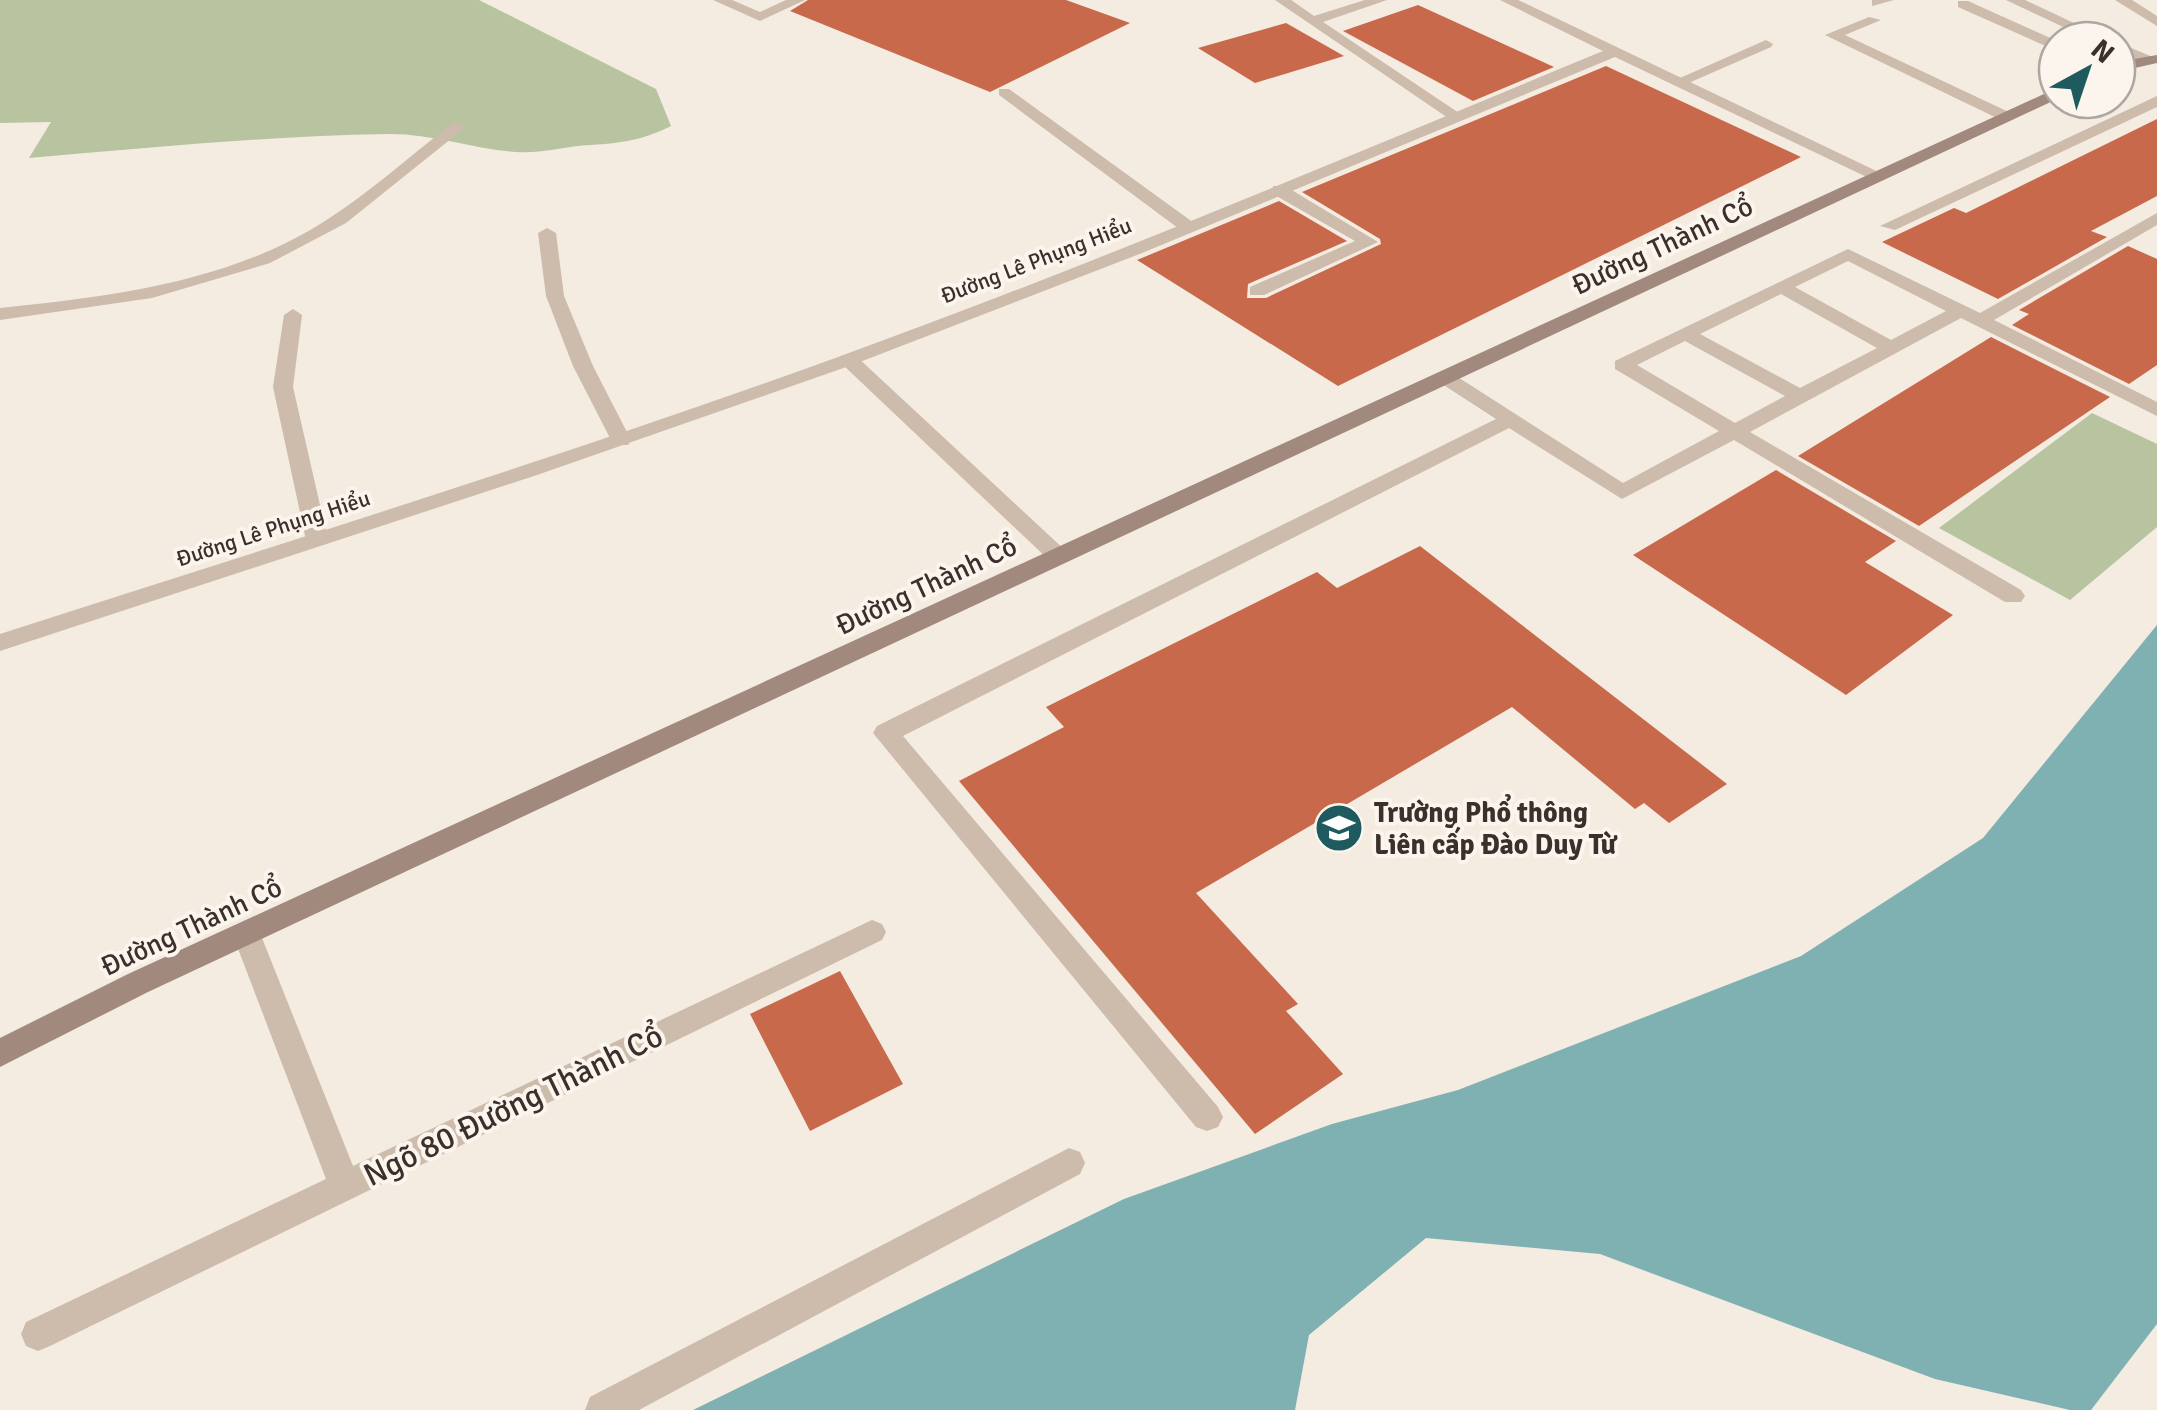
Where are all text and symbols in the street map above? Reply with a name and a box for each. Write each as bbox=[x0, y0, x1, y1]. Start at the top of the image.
north arrow bbox=[2037, 20, 2137, 120]
text: N bbox=[2084, 32, 2121, 71]
street label: Đường Thành Cổ bbox=[1566, 189, 1758, 303]
street label: Đường Lê Phụng Hiểu bbox=[937, 212, 1135, 309]
street label: Đường Lê Phụng Hiểu bbox=[173, 484, 373, 573]
street label: Đường Thành Cổ bbox=[830, 529, 1022, 643]
place label: Trường Phổ thông Liên cấp Đào Duy Từ bbox=[1374, 794, 1618, 862]
school or university icon: Trường Phổ thông Liên cấp Đào Duy Từ bbox=[1313, 802, 1365, 854]
street label: Đường Thành Cổ bbox=[95, 870, 287, 984]
street label: Ngõ 80 Đường Thành Cổ bbox=[357, 1016, 669, 1195]

